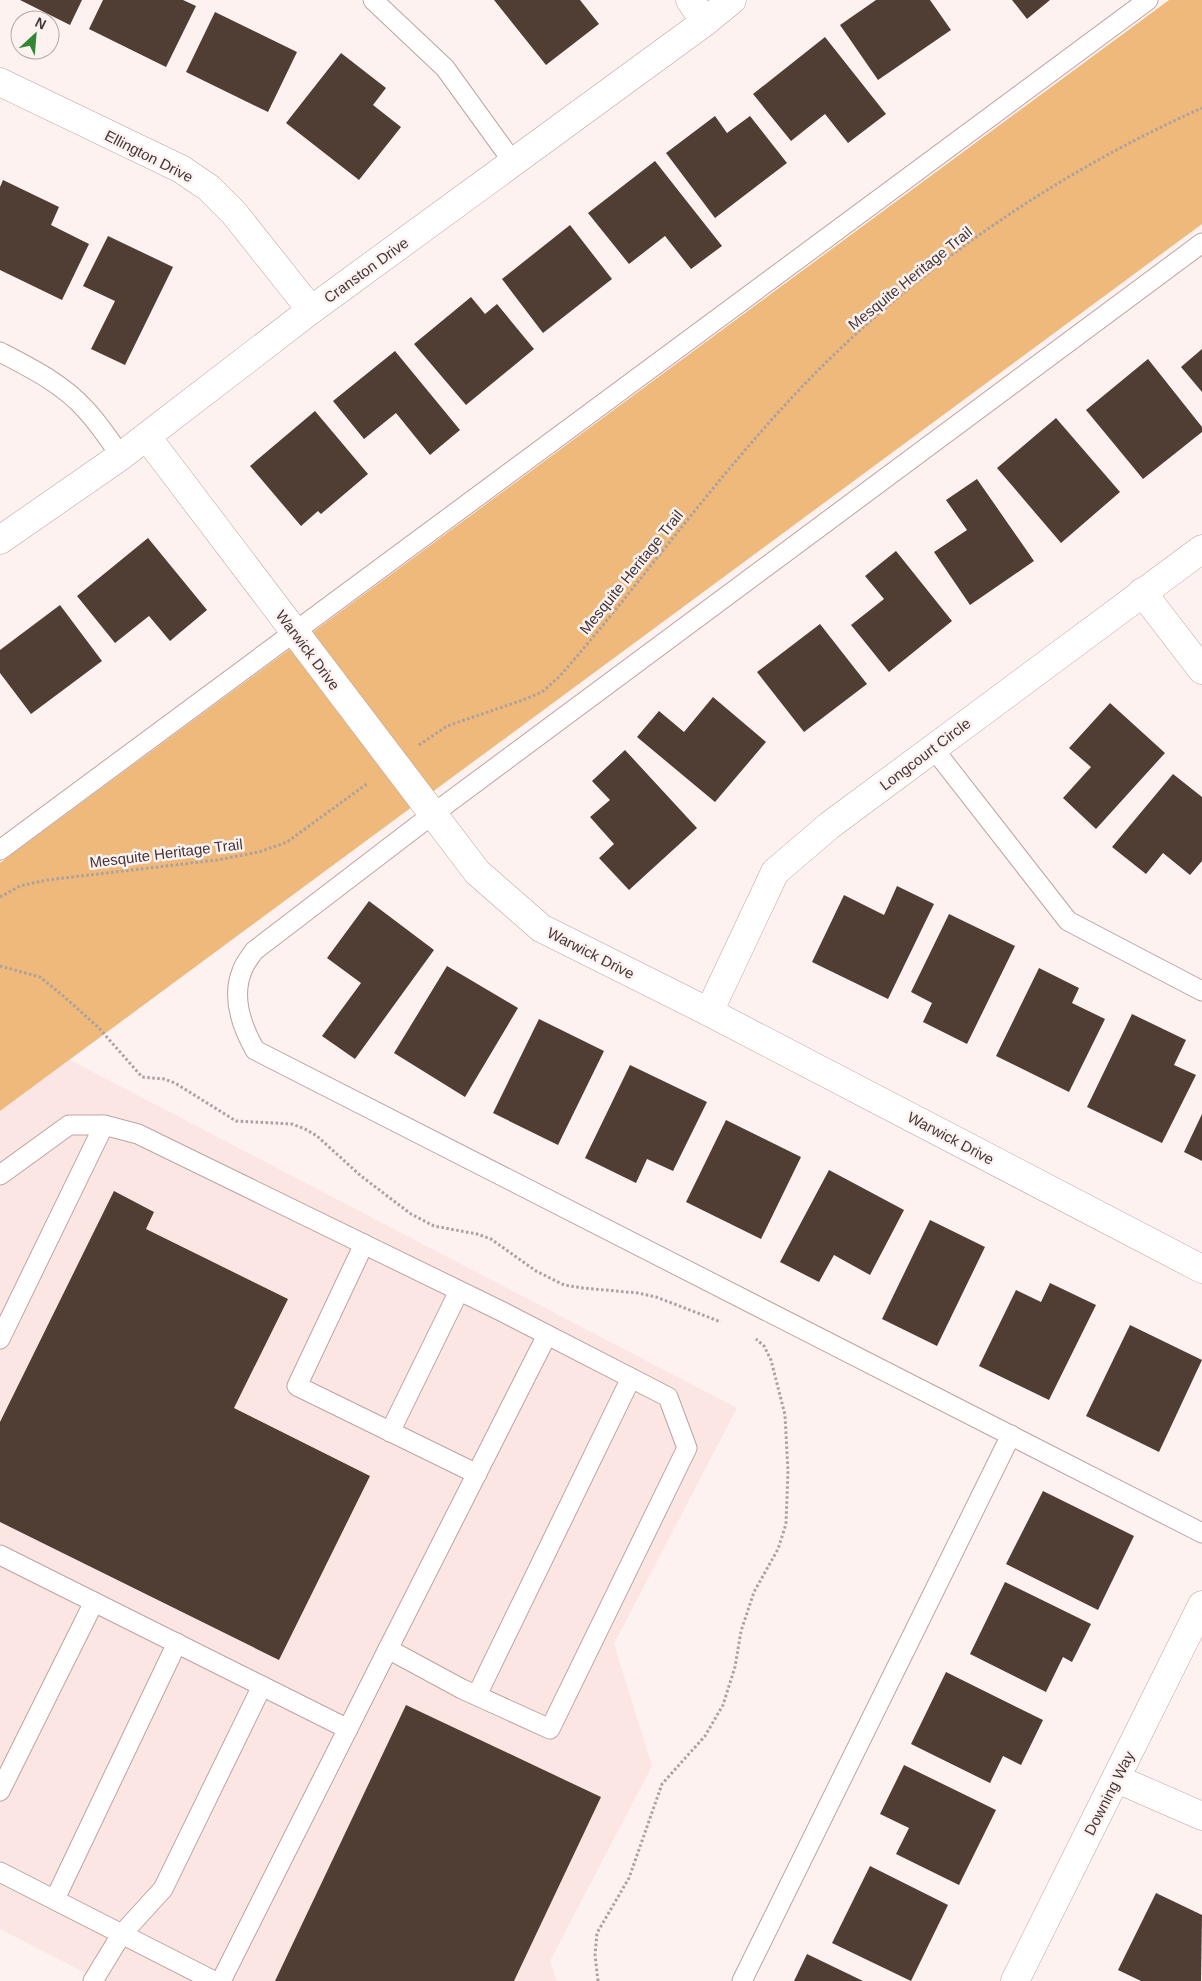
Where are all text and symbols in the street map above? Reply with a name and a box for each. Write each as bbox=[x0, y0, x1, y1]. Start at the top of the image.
north arrow bbox=[10, 10, 60, 60]
text: N bbox=[33, 14, 49, 33]
street label: Ellington Drive bbox=[102, 126, 196, 186]
street label: Mesquite Heritage Trail bbox=[845, 223, 975, 333]
street label: Cranston Drive bbox=[321, 234, 411, 306]
street label: Mesquite Heritage Trail bbox=[576, 507, 686, 637]
street label: Warwick Drive bbox=[273, 607, 343, 693]
street label: Longcourt Circle bbox=[876, 714, 974, 794]
street label: Mesquite Heritage Trail bbox=[88, 835, 244, 871]
street label: Warwick Drive bbox=[545, 924, 637, 982]
street label: Warwick Drive bbox=[905, 1108, 997, 1168]
street label: Downing Way bbox=[1081, 1748, 1138, 1838]

